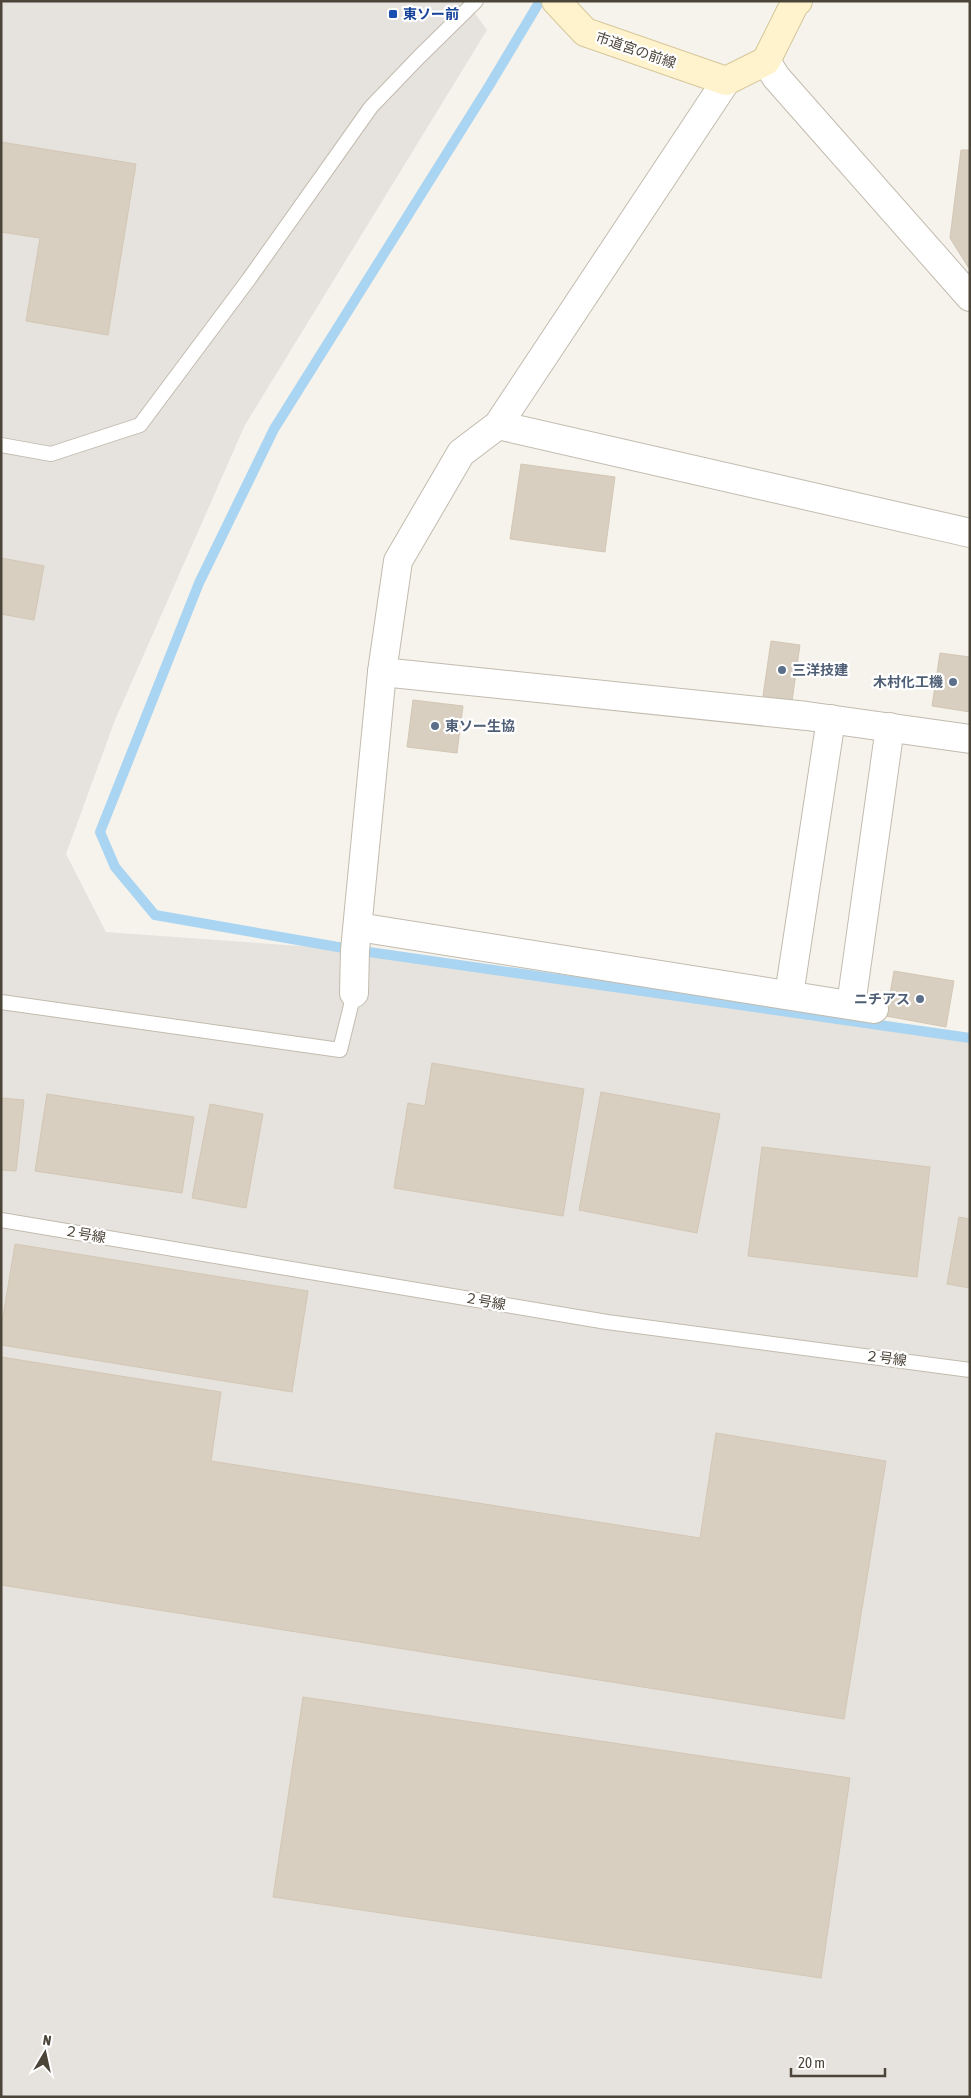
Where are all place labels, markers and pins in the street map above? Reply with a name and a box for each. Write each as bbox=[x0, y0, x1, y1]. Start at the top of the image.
place label: 東ソー前 bbox=[403, 6, 459, 22]
marker: 東ソー前 bbox=[387, 8, 399, 20]
place label: 三洋技建 bbox=[792, 662, 848, 678]
marker: 三洋技建 bbox=[776, 664, 788, 676]
place label: 木村化工機 bbox=[873, 674, 943, 690]
marker: 木村化工機 bbox=[947, 676, 959, 688]
place label: 東ソー生協 bbox=[445, 718, 515, 734]
marker: 東ソー生協 bbox=[429, 720, 441, 732]
place label: ニチアス bbox=[854, 991, 910, 1007]
marker: ニチアス bbox=[914, 993, 926, 1005]

